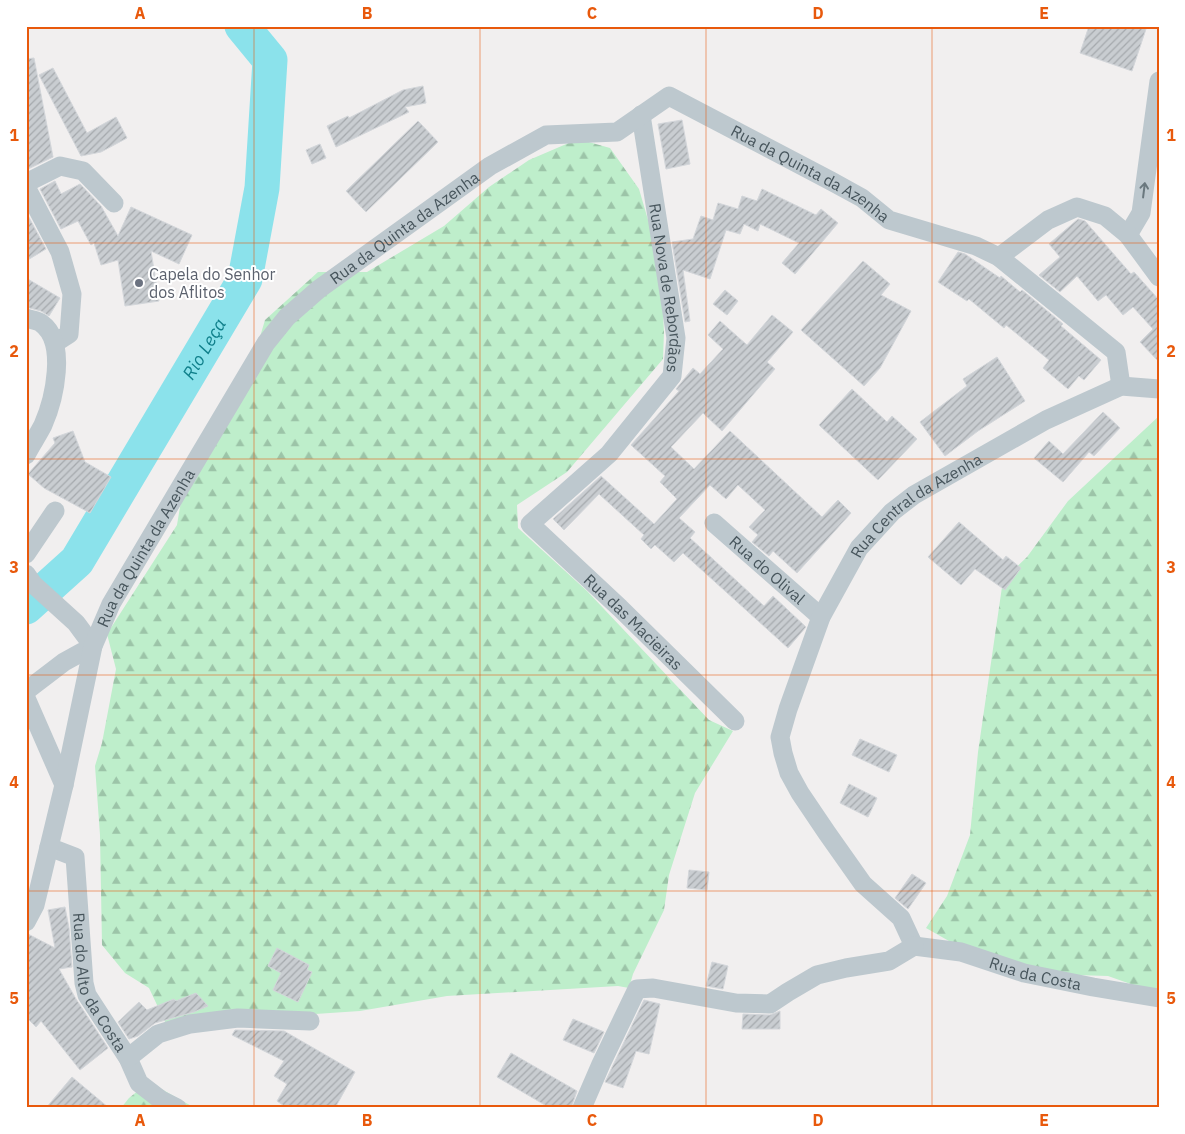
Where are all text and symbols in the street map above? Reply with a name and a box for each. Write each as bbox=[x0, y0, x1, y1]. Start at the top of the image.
text: A bbox=[135, 3, 146, 23]
text: B bbox=[362, 3, 373, 23]
text: C bbox=[587, 3, 597, 23]
text: D bbox=[812, 3, 824, 23]
text: E bbox=[1039, 3, 1049, 23]
street label: Rua da Quinta da Azenha bbox=[728, 120, 894, 227]
text: 1 bbox=[9, 125, 19, 145]
text: 1 bbox=[1166, 125, 1176, 145]
street label: Rua da Quinta da Azenha bbox=[326, 167, 483, 288]
one-way arrow bbox=[1139, 182, 1149, 198]
street label: Rua Nova de Rebordãos bbox=[645, 202, 686, 374]
place label: Capela do Senhor dos Aflitos bbox=[149, 264, 275, 302]
marker: Capela do Senhor dos Aflitos bbox=[133, 277, 145, 289]
water label: Rio Leça bbox=[177, 314, 231, 383]
text: 2 bbox=[9, 341, 19, 361]
text: 2 bbox=[1166, 341, 1176, 361]
street label: Rua Central da Azenha bbox=[846, 448, 986, 561]
street label: Rua da Quinta da Azenha bbox=[92, 465, 199, 630]
street label: Rua do Olival bbox=[725, 531, 809, 608]
text: 3 bbox=[9, 557, 19, 577]
text: 3 bbox=[1166, 557, 1176, 577]
street label: Rua das Macieiras bbox=[580, 570, 687, 674]
text: 4 bbox=[9, 772, 19, 792]
text: 4 bbox=[1166, 772, 1176, 792]
street label: Rua do Alto da Costa bbox=[69, 912, 132, 1056]
street label: Rua da Costa bbox=[987, 952, 1084, 994]
text: 5 bbox=[9, 988, 19, 1008]
text: 5 bbox=[1166, 988, 1176, 1008]
text: A bbox=[135, 1110, 146, 1130]
text: B bbox=[362, 1110, 373, 1130]
text: C bbox=[587, 1110, 597, 1130]
text: D bbox=[812, 1110, 824, 1130]
text: E bbox=[1039, 1110, 1049, 1130]

